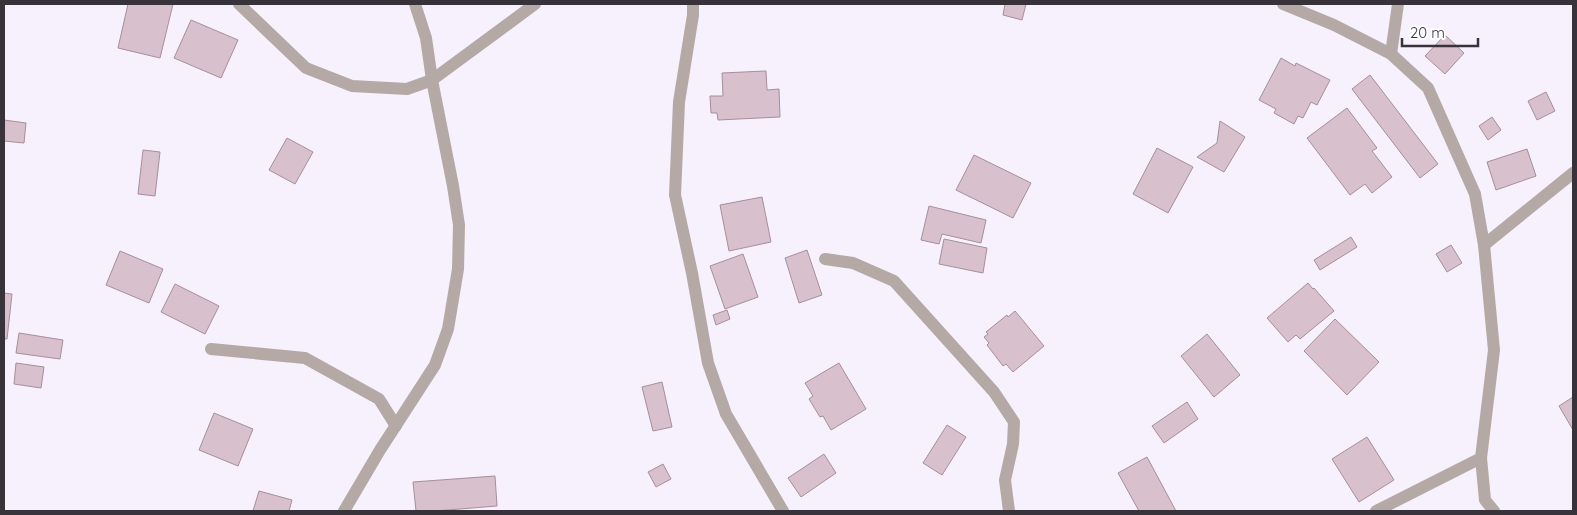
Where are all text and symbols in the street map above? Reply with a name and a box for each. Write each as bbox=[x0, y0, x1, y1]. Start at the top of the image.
scale bar bbox=[1402, 15, 1478, 47]
text: 20 m bbox=[1410, 23, 1445, 42]

